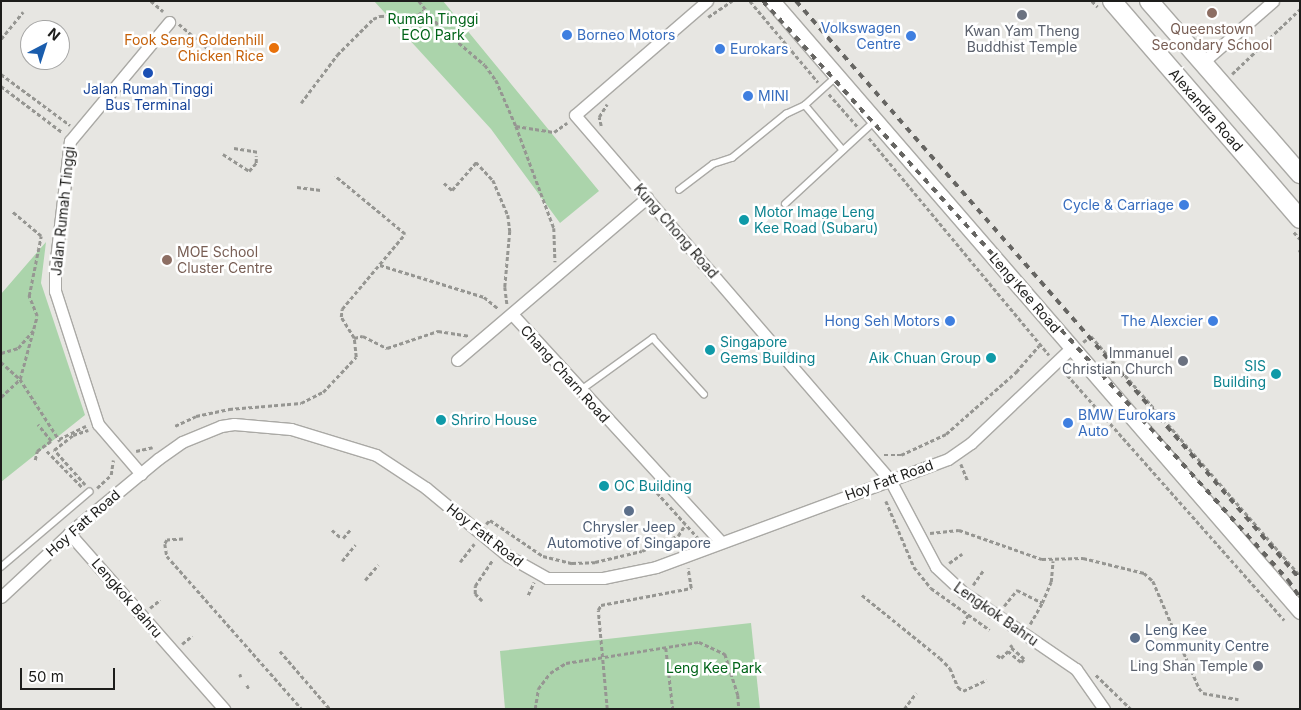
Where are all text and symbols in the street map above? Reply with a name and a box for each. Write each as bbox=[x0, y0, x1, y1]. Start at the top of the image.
marker: Queenstown Secondary School bbox=[1206, 7, 1218, 19]
marker: Kwan Yam Theng Buddhist Temple bbox=[1016, 9, 1028, 21]
park label: Rumah Tinggi ECO Park bbox=[388, 11, 478, 44]
north arrow bbox=[20, 20, 70, 70]
place label: Volkswagen Centre bbox=[821, 20, 901, 52]
place label: Queenstown Secondary School bbox=[1152, 21, 1272, 54]
place label: Kwan Yam Theng Buddhist Temple bbox=[965, 23, 1079, 56]
text: N bbox=[45, 24, 64, 44]
place label: Borneo Motors bbox=[577, 27, 675, 43]
marker: Borneo Motors bbox=[561, 29, 573, 41]
marker: Volkswagen Centre bbox=[905, 30, 917, 42]
place label: Fook Seng Goldenhill Chicken Rice bbox=[124, 32, 264, 64]
place label: Eurokars bbox=[730, 41, 788, 57]
marker: Fook Seng Goldenhill Chicken Rice bbox=[268, 42, 280, 54]
marker: Eurokars bbox=[714, 43, 726, 55]
street label: Alexandra Road bbox=[1166, 65, 1246, 155]
marker: Jalan Rumah Tinggi Bus Terminal bbox=[142, 67, 154, 79]
place label: Jalan Rumah Tinggi Bus Terminal bbox=[83, 81, 213, 114]
place label: MINI bbox=[758, 88, 789, 104]
marker: MINI bbox=[742, 90, 754, 102]
street label: Jalan Rumah Tinggi bbox=[48, 145, 78, 277]
street label: Kung Chong Road bbox=[630, 180, 722, 282]
place label: Cycle & Carriage bbox=[1063, 197, 1174, 213]
marker: Cycle & Carriage bbox=[1178, 199, 1190, 211]
place label: Motor Image Leng Kee Road (Subaru) bbox=[754, 204, 878, 236]
marker: Motor Image Leng Kee Road (Subaru) bbox=[738, 214, 750, 226]
place label: MOE School Cluster Centre bbox=[177, 244, 273, 276]
street label: Leng Kee Road bbox=[986, 250, 1064, 336]
marker: MOE School Cluster Centre bbox=[161, 254, 173, 266]
place label: Hong Seh Motors bbox=[825, 313, 940, 329]
place label: The Alexcier bbox=[1121, 313, 1203, 329]
marker: Hong Seh Motors bbox=[944, 315, 956, 327]
marker: The Alexcier bbox=[1207, 315, 1219, 327]
street label: Chang Charn Road bbox=[517, 322, 613, 426]
place label: Singapore Gems Building bbox=[720, 334, 815, 367]
marker: Singapore Gems Building bbox=[704, 344, 716, 356]
place label: Immanuel Christian Church bbox=[1062, 345, 1173, 378]
place label: Aik Chuan Group bbox=[869, 350, 981, 366]
marker: Aik Chuan Group bbox=[985, 352, 997, 364]
marker: Immanuel Christian Church bbox=[1177, 355, 1189, 367]
place label: SIS Building bbox=[1213, 358, 1266, 391]
marker: SIS Building bbox=[1270, 368, 1282, 380]
place label: BMW Eurokars Auto bbox=[1078, 407, 1176, 440]
place label: Shriro House bbox=[451, 412, 537, 428]
marker: Shriro House bbox=[435, 414, 447, 426]
marker: BMW Eurokars Auto bbox=[1062, 417, 1074, 429]
street label: Hoy Fatt Road bbox=[843, 456, 935, 504]
place label: OC Building bbox=[614, 478, 692, 494]
marker: OC Building bbox=[598, 480, 610, 492]
street label: Hoy Fatt Road bbox=[43, 486, 123, 560]
street label: Hoy Fatt Road bbox=[443, 500, 527, 570]
marker: Chrysler Jeep Automotive of Singapore bbox=[623, 505, 635, 517]
place label: Chrysler Jeep Automotive of Singapore bbox=[547, 519, 711, 552]
street label: Lengkok Bahru bbox=[88, 555, 166, 641]
street label: Lengkok Bahru bbox=[951, 579, 1041, 649]
place label: Leng Kee Community Centre bbox=[1145, 622, 1269, 654]
marker: Leng Kee Community Centre bbox=[1129, 632, 1141, 644]
scale bar bbox=[22, 658, 118, 690]
place label: Ling Shan Temple bbox=[1130, 658, 1248, 674]
park label: Leng Kee Park bbox=[666, 660, 762, 676]
marker: Ling Shan Temple bbox=[1252, 660, 1264, 672]
text: 50 m bbox=[28, 667, 64, 686]

